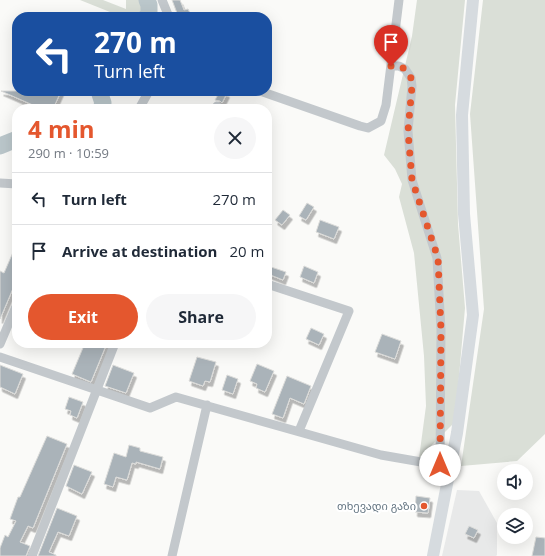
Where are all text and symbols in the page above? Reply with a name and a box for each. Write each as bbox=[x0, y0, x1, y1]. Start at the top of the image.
text: 270 m bbox=[94, 23, 177, 61]
pin bbox=[374, 25, 408, 66]
icon: left bbox=[28, 28, 80, 80]
icon: arrive bbox=[380, 31, 402, 53]
text: Turn left bbox=[94, 59, 165, 83]
text: 4 min bbox=[28, 112, 95, 145]
button: close bbox=[214, 117, 256, 159]
text: 290 m · 10:59 bbox=[28, 144, 109, 162]
icon: left bbox=[28, 188, 50, 210]
text: Turn left bbox=[62, 189, 127, 209]
text: 270 m bbox=[212, 189, 256, 209]
icon: arrive bbox=[28, 240, 50, 262]
text: Arrive at destination bbox=[62, 241, 217, 261]
text: 20 m bbox=[229, 241, 264, 261]
button: Exit bbox=[28, 294, 138, 340]
button: Share bbox=[146, 294, 256, 340]
position arrow bbox=[419, 444, 461, 486]
map controls bbox=[497, 464, 533, 544]
button: sound bbox=[497, 464, 533, 500]
place label: თხევადი გაზი bbox=[337, 498, 416, 513]
marker: თხევადი გაზი bbox=[419, 501, 429, 511]
button: layers bbox=[497, 508, 533, 544]

